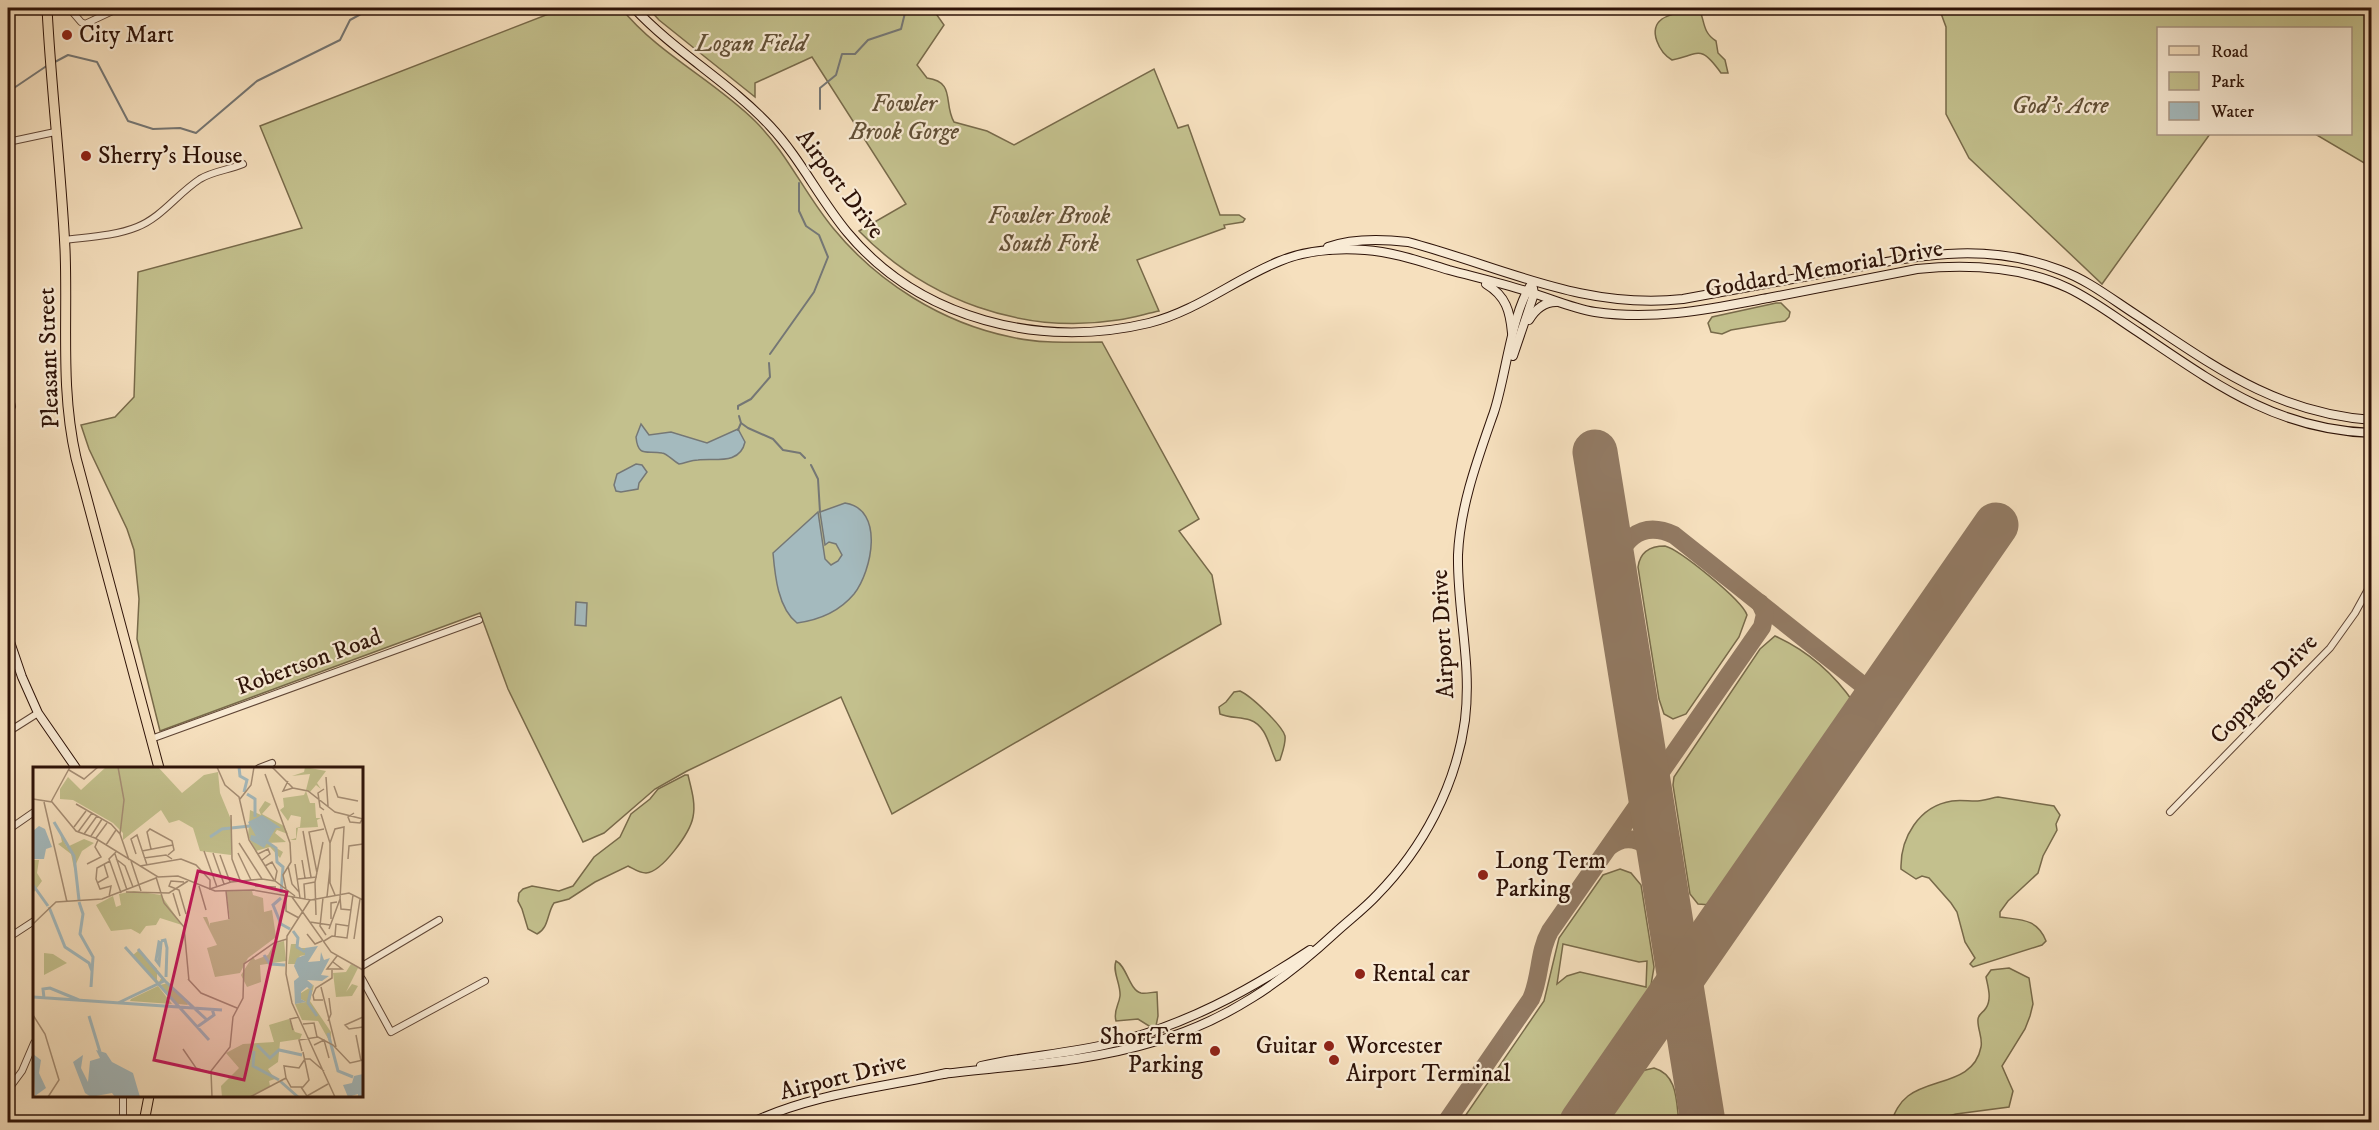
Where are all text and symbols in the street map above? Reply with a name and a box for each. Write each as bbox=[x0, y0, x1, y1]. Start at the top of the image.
place label: City Mart bbox=[79, 20, 174, 50]
legend bbox=[2157, 27, 2352, 135]
marker: City Mart bbox=[60, 28, 74, 42]
park label: Logan Field bbox=[694, 29, 810, 59]
text: Road bbox=[2211, 41, 2248, 63]
text: Park bbox=[2211, 71, 2245, 93]
park label: Fowler Brook Gorge bbox=[848, 89, 959, 147]
park label: God's Acre bbox=[2012, 91, 2109, 121]
text: Water bbox=[2210, 101, 2254, 123]
street label: Airport Drive bbox=[789, 123, 891, 245]
place label: Sherry's House bbox=[98, 141, 243, 171]
marker: Sherry's House bbox=[79, 149, 93, 163]
park label: Fowler Brook South Fork bbox=[988, 201, 1110, 259]
street label: Goddard Memorial Drive bbox=[1703, 233, 1945, 305]
street label: Pleasant Street bbox=[32, 287, 66, 429]
street label: Airport Drive bbox=[1425, 569, 1461, 699]
street label: Robertson Road bbox=[232, 622, 386, 702]
street label: Coppage Drive bbox=[2204, 627, 2324, 751]
inset map bbox=[33, 767, 363, 1097]
place label: Long Term Parking bbox=[1495, 846, 1606, 904]
marker: Long Term Parking bbox=[1476, 868, 1490, 882]
place label: Rental car bbox=[1372, 959, 1470, 989]
marker: Rental car bbox=[1353, 967, 1367, 981]
place label: ShortTerm Parking bbox=[1100, 1022, 1203, 1080]
place label: Guitar bbox=[1256, 1031, 1317, 1061]
place label: Worcester Airport Terminal bbox=[1345, 1031, 1511, 1089]
marker: Guitar bbox=[1322, 1039, 1336, 1053]
marker: ShortTerm Parking bbox=[1208, 1044, 1222, 1058]
street label: Airport Drive bbox=[777, 1047, 909, 1107]
marker: Worcester Airport Terminal bbox=[1327, 1053, 1341, 1067]

